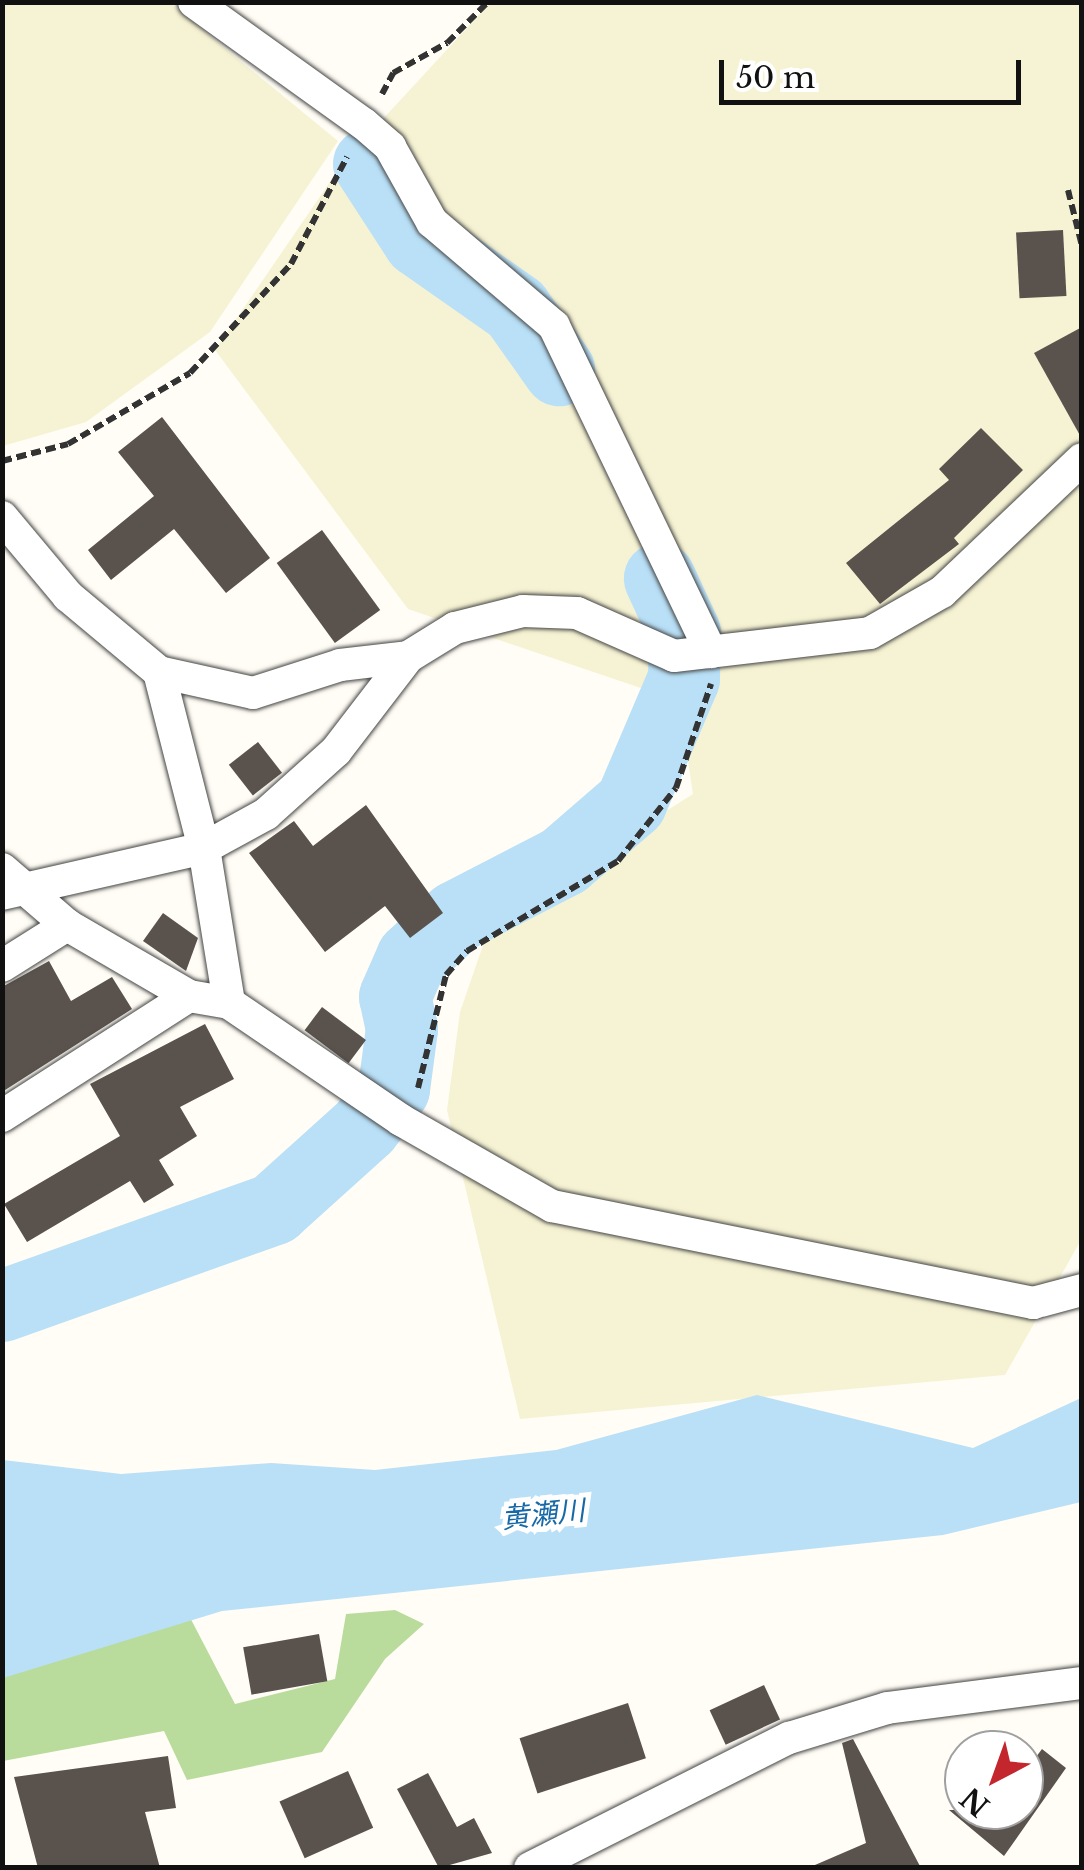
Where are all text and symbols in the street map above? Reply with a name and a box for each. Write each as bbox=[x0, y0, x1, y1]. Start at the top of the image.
scale bar bbox=[724, 40, 1026, 102]
text: 50 m bbox=[736, 59, 815, 96]
water label: 黄瀬川 bbox=[499, 1494, 587, 1536]
north arrow bbox=[944, 1730, 1044, 1830]
text: N bbox=[954, 1780, 997, 1823]

